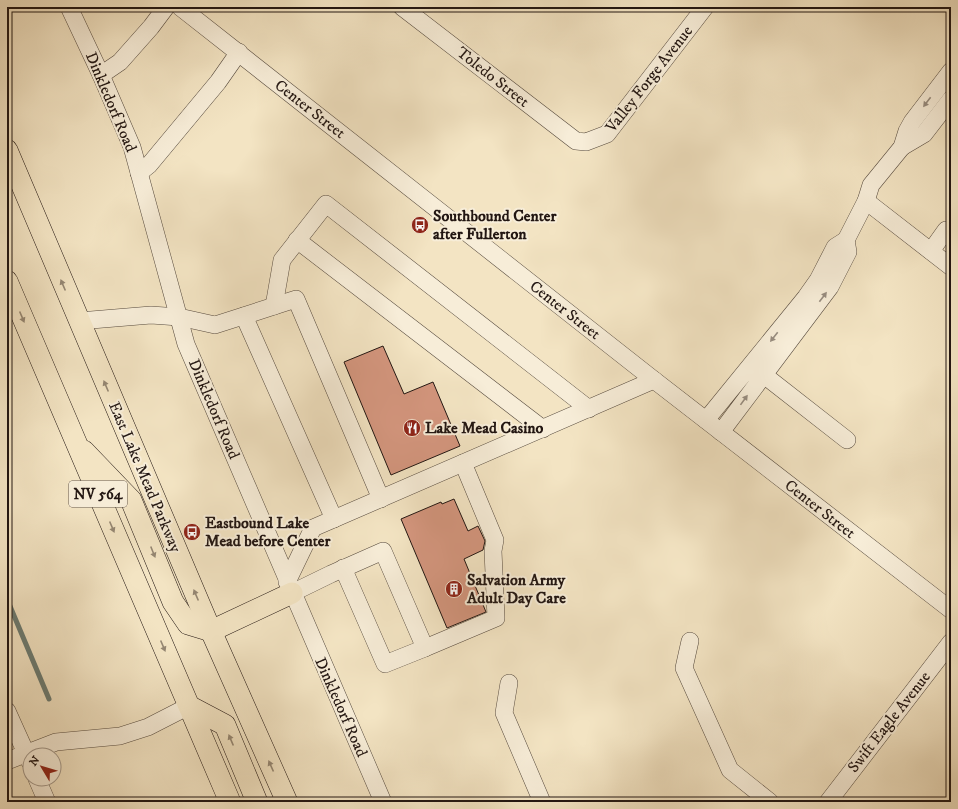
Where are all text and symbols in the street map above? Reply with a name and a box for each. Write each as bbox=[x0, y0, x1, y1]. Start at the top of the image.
street label: Valley Forge Avenue bbox=[600, 21, 697, 137]
street label: Toledo Street bbox=[453, 42, 533, 112]
street label: Dinkledorf Road bbox=[81, 49, 141, 155]
street label: Center Street bbox=[271, 75, 349, 143]
one-way arrow bbox=[923, 97, 932, 108]
place label: Southbound Center after Fullerton bbox=[433, 206, 557, 244]
bus stop icon: Southbound Center after Fullerton bbox=[410, 215, 430, 235]
street label: Center Street bbox=[526, 276, 604, 344]
one-way arrow bbox=[60, 279, 66, 291]
one-way arrow bbox=[818, 291, 827, 302]
one-way arrow bbox=[20, 312, 26, 324]
one-way arrow bbox=[770, 332, 778, 343]
street label: Dinkledorf Road bbox=[184, 356, 244, 462]
one-way arrow bbox=[103, 380, 109, 391]
one-way arrow bbox=[740, 395, 748, 406]
street label: East Lake Mead Parkway bbox=[104, 399, 186, 556]
restaurant icon: Lake Mead Casino bbox=[402, 418, 422, 438]
place label: Lake Mead Casino bbox=[425, 418, 544, 438]
street label: Center Street bbox=[781, 475, 859, 543]
road number: NV 564 bbox=[69, 481, 127, 507]
place label: Eastbound Lake Mead before Center bbox=[205, 513, 331, 551]
one-way arrow bbox=[109, 521, 115, 532]
bus stop icon: Eastbound Lake Mead before Center bbox=[182, 522, 202, 542]
one-way arrow bbox=[150, 547, 156, 559]
place label: Salvation Army Adult Day Care bbox=[466, 570, 566, 608]
building icon: Salvation Army Adult Day Care bbox=[444, 579, 464, 599]
one-way arrow bbox=[193, 590, 199, 601]
one-way arrow bbox=[161, 641, 167, 653]
street label: Dinkledorf Road bbox=[310, 654, 372, 760]
street label: Swift Eagle Avenue bbox=[843, 667, 935, 777]
one-way arrow bbox=[228, 734, 234, 746]
north arrow bbox=[22, 747, 62, 787]
text: N bbox=[27, 754, 43, 769]
one-way arrow bbox=[268, 761, 274, 772]

